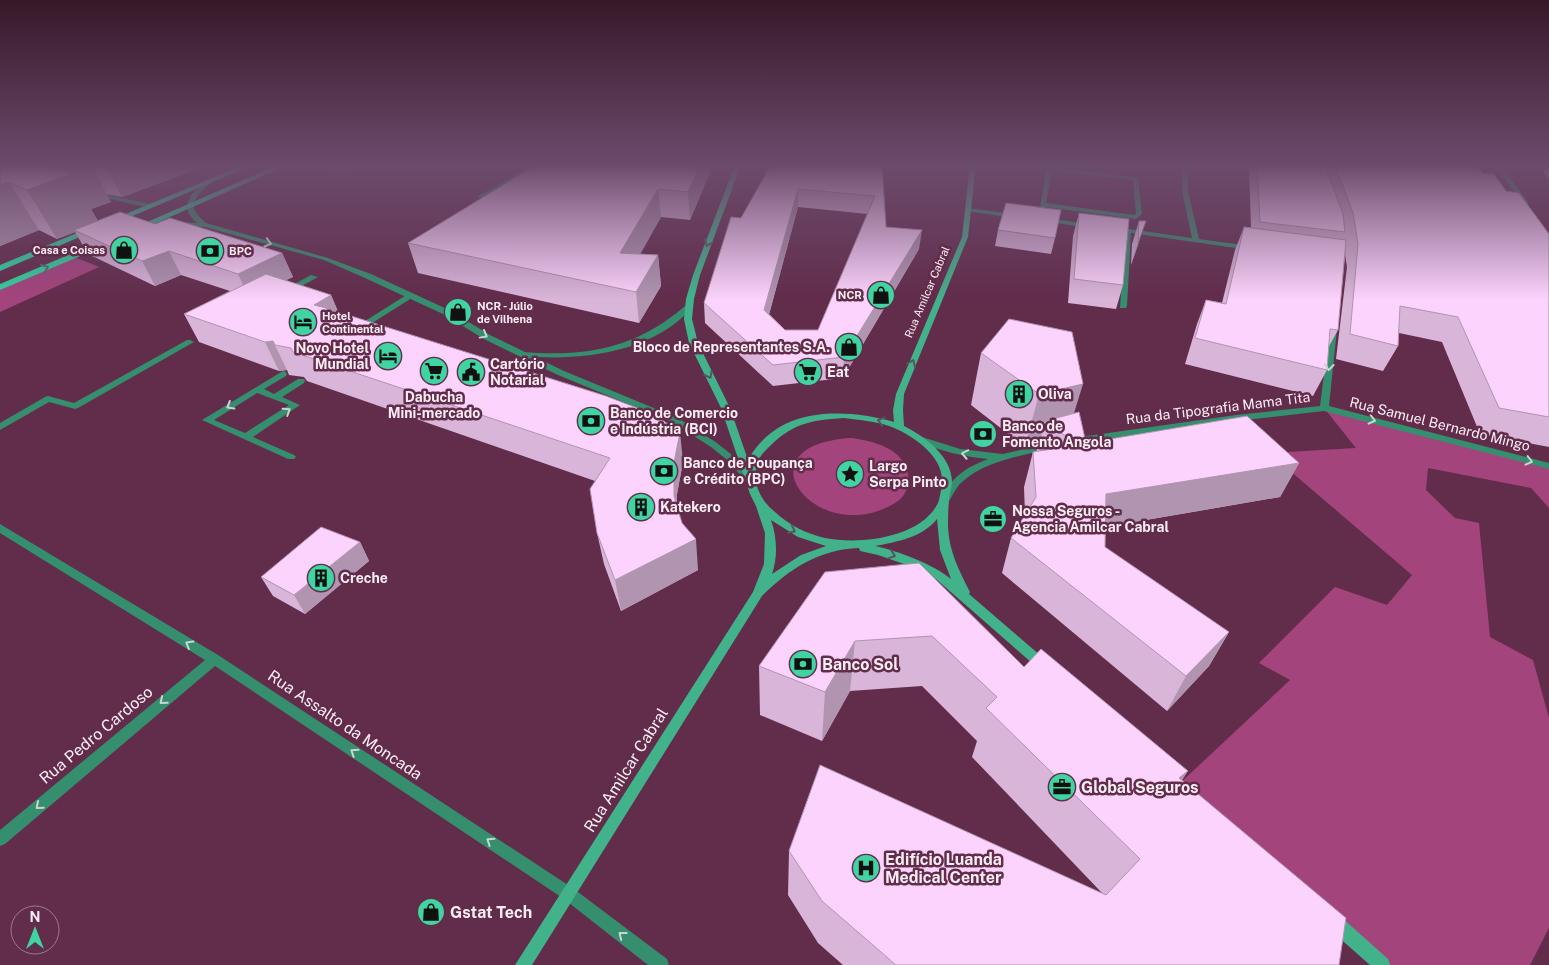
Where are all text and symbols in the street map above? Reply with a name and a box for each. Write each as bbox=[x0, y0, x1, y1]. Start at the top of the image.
shop icon: Casa e Coisas bbox=[109, 235, 139, 265]
bank icon: BPC bbox=[195, 236, 225, 266]
one-way arrow bbox=[264, 237, 273, 248]
one-way arrow bbox=[704, 238, 715, 247]
place label: Casa e Coisas bbox=[33, 244, 105, 256]
street label: Rua Amilcar Cabral bbox=[902, 244, 952, 340]
place label: BPC bbox=[229, 245, 252, 257]
one-way arrow bbox=[40, 263, 49, 274]
shop icon: NCR bbox=[866, 280, 896, 310]
place label: NCR bbox=[838, 289, 862, 301]
shop icon: NCR - Júlio de Vilhena bbox=[443, 297, 473, 327]
place label: NCR - Júlio de Vilhena bbox=[477, 300, 533, 325]
hotel icon: Hotel Continental bbox=[288, 307, 318, 337]
place label: Hotel Continental bbox=[322, 310, 384, 335]
one-way arrow bbox=[479, 329, 488, 339]
shop icon: Bloco de Representantes S.A. bbox=[834, 332, 864, 362]
place label: Bloco de Representantes S.A. bbox=[633, 339, 830, 355]
place label: Novo Hotel Mundial bbox=[295, 340, 369, 372]
hotel icon: Novo Hotel Mundial bbox=[373, 341, 403, 371]
supermarket icon: Dabucha Mini-mercado bbox=[419, 356, 449, 386]
place label: Cartório Notarial bbox=[490, 356, 545, 388]
public building icon: Cartório Notarial bbox=[456, 357, 486, 387]
supermarket icon: Eat bbox=[793, 357, 823, 387]
one-way arrow bbox=[906, 359, 917, 368]
one-way arrow bbox=[1324, 363, 1335, 371]
place label: Eat bbox=[827, 364, 850, 380]
one-way arrow bbox=[703, 370, 713, 379]
building icon: Oliva bbox=[1004, 379, 1034, 409]
place label: Oliva bbox=[1038, 386, 1072, 402]
place label: Dabucha Mini-mercado bbox=[388, 389, 480, 421]
street label: Rua da Tipografia Mama Tita bbox=[1125, 389, 1311, 427]
street label: Rua Samuel Bernardo Mingo bbox=[1348, 394, 1532, 454]
one-way arrow bbox=[226, 400, 235, 410]
place label: Banco de Comercio e Indústria (BCI) bbox=[610, 405, 738, 437]
bank icon: Banco de Comercio e Indústria (BCI) bbox=[576, 406, 606, 436]
one-way arrow bbox=[281, 407, 290, 417]
one-way arrow bbox=[1367, 415, 1375, 425]
one-way arrow bbox=[877, 416, 885, 426]
place label: Banco de Fomento Angola bbox=[1002, 418, 1111, 450]
bank icon: Banco de Fomento Angola bbox=[968, 419, 998, 449]
one-way arrow bbox=[961, 449, 970, 459]
place label: Banco de Poupança e Crédito (BPC) bbox=[683, 455, 813, 487]
one-way arrow bbox=[1525, 455, 1533, 465]
bank icon: Banco de Poupança e Crédito (BPC) bbox=[649, 456, 679, 486]
place label: Largo Serpa Pinto bbox=[869, 458, 947, 490]
place icon: Largo Serpa Pinto bbox=[835, 459, 865, 489]
building icon: Katekero bbox=[626, 492, 656, 522]
place label: Katekero bbox=[660, 499, 721, 515]
place label: Nossa Seguros - Agencia Amilcar Cabral bbox=[1012, 503, 1169, 535]
office icon: Nossa Seguros - Agencia Amilcar Cabral bbox=[978, 504, 1008, 534]
one-way arrow bbox=[787, 523, 796, 533]
one-way arrow bbox=[887, 549, 895, 559]
building icon: Creche bbox=[306, 563, 336, 593]
place label: Creche bbox=[340, 570, 388, 586]
one-way arrow bbox=[186, 640, 195, 650]
bank icon: Banco Sol bbox=[788, 649, 818, 679]
place label: Banco Sol bbox=[822, 655, 898, 674]
street label: Rua Assalto da Moncada bbox=[264, 666, 426, 784]
street label: Rua Pedro Cardoso bbox=[36, 682, 156, 788]
one-way arrow bbox=[160, 696, 169, 704]
street label: Rua Amilcar Cabral bbox=[580, 704, 672, 836]
one-way arrow bbox=[351, 749, 360, 758]
office icon: Global Seguros bbox=[1047, 772, 1077, 802]
place label: Global Seguros bbox=[1081, 778, 1199, 797]
one-way arrow bbox=[35, 800, 44, 809]
one-way arrow bbox=[486, 838, 495, 848]
place label: Edifício Luanda Medical Center bbox=[885, 850, 1002, 887]
hospital icon: Edifício Luanda Medical Center bbox=[851, 853, 881, 883]
shop icon: Gstat Tech bbox=[416, 897, 446, 927]
place label: Gstat Tech bbox=[450, 903, 532, 922]
north arrow bbox=[10, 905, 60, 955]
text: N bbox=[30, 909, 40, 925]
one-way arrow bbox=[619, 933, 628, 941]

